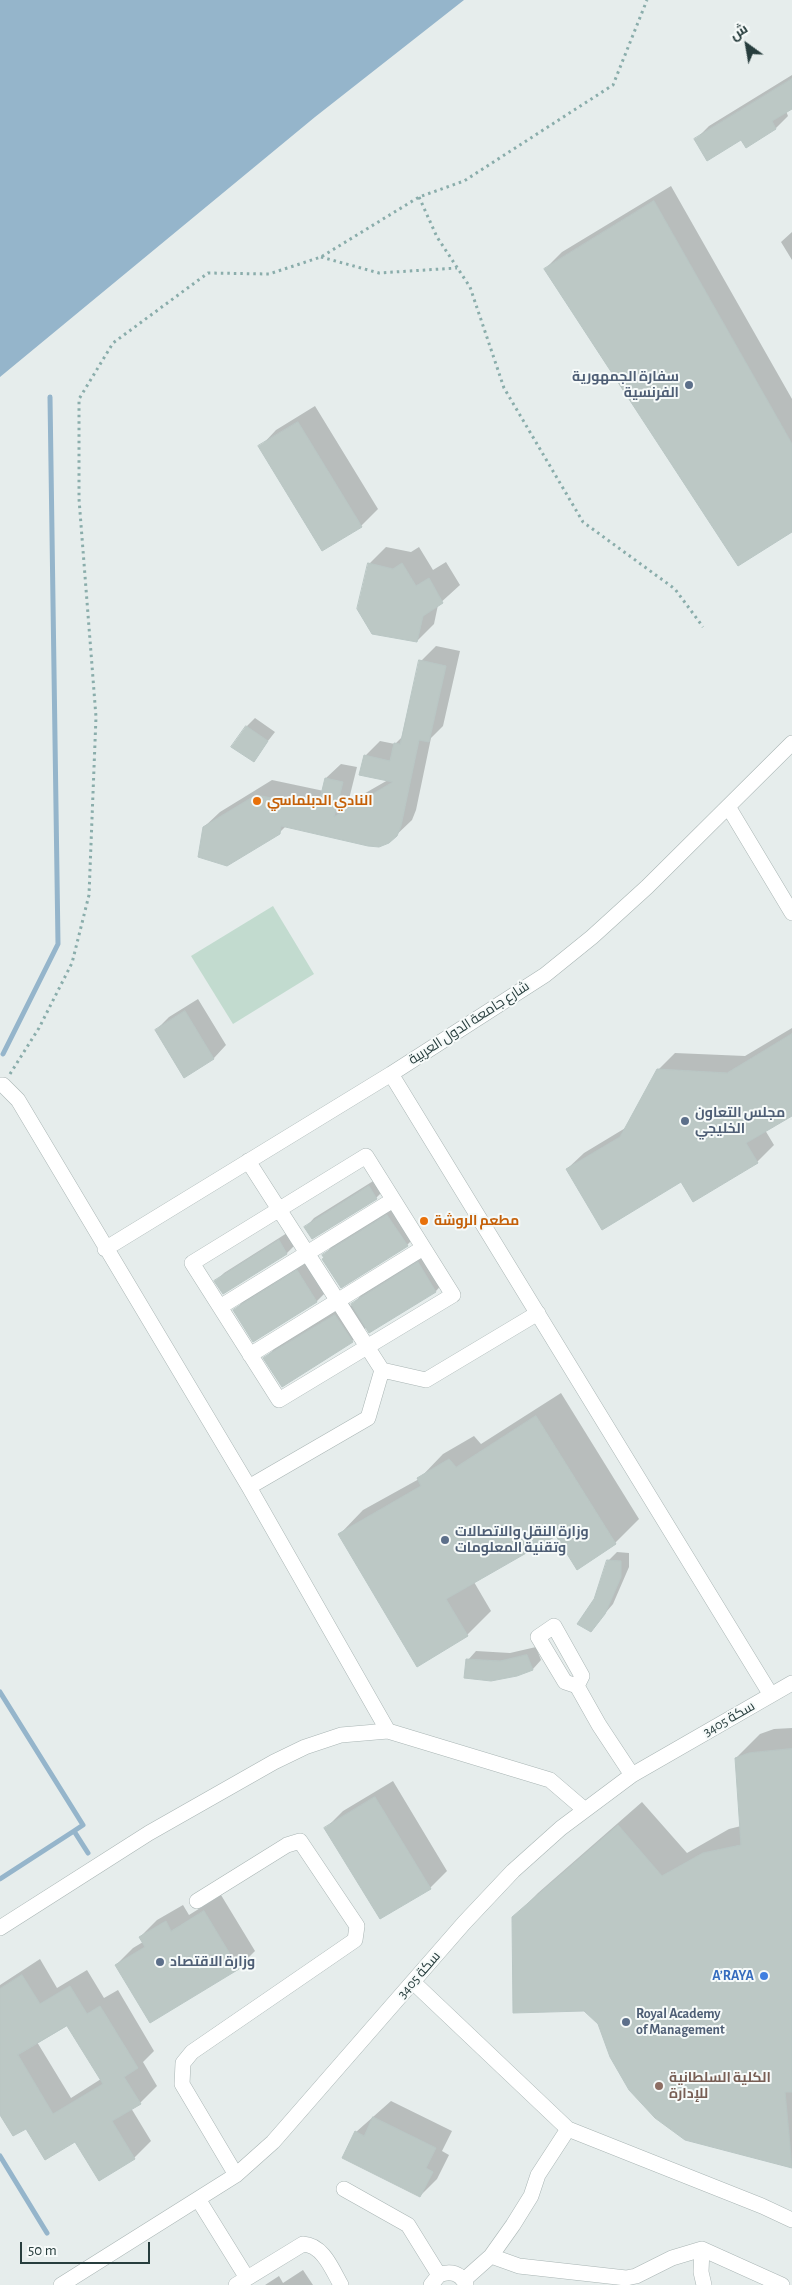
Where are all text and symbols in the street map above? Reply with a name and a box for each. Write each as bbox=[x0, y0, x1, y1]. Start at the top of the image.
north arrow bbox=[722, 20, 772, 70]
text: ش bbox=[728, 22, 750, 43]
place label: سفارة الجمهورية الفرنسية bbox=[572, 369, 679, 402]
marker: سفارة الجمهورية الفرنسية bbox=[683, 379, 695, 391]
place label: النادي الدبلماسي bbox=[267, 793, 373, 809]
marker: النادي الدبلماسي bbox=[251, 795, 263, 807]
street label: شارع جامعة الدول العربية bbox=[405, 978, 533, 1068]
place label: مجلس التعاون الخليجي bbox=[695, 1105, 785, 1138]
marker: مجلس التعاون الخليجي bbox=[679, 1115, 691, 1127]
place label: مطعم الروشة bbox=[434, 1213, 519, 1229]
marker: مطعم الروشة bbox=[418, 1215, 430, 1227]
place label: وزارة النقل والاتصالات وتقنية المعلومات bbox=[455, 1524, 589, 1556]
marker: وزارة النقل والاتصالات وتقنية المعلومات bbox=[439, 1534, 451, 1546]
street label: سكة 3405 bbox=[700, 1697, 758, 1741]
street label: سكة 3405 bbox=[394, 1948, 444, 2002]
place label: وزارة الاقتصاد bbox=[170, 1954, 255, 1970]
marker: وزارة الاقتصاد bbox=[154, 1956, 166, 1968]
place label: A’RAYA bbox=[712, 1968, 754, 1984]
marker: A’RAYA bbox=[758, 1970, 770, 1982]
place label: Royal Academy of Management bbox=[636, 2006, 725, 2038]
marker: Royal Academy of Management bbox=[620, 2016, 632, 2028]
place label: الكلية السلطانية للإدارة bbox=[669, 2070, 771, 2102]
marker: الكلية السلطانية للإدارة bbox=[653, 2080, 665, 2092]
scale bar bbox=[22, 2232, 152, 2264]
text: 50 m bbox=[28, 2243, 57, 2258]

